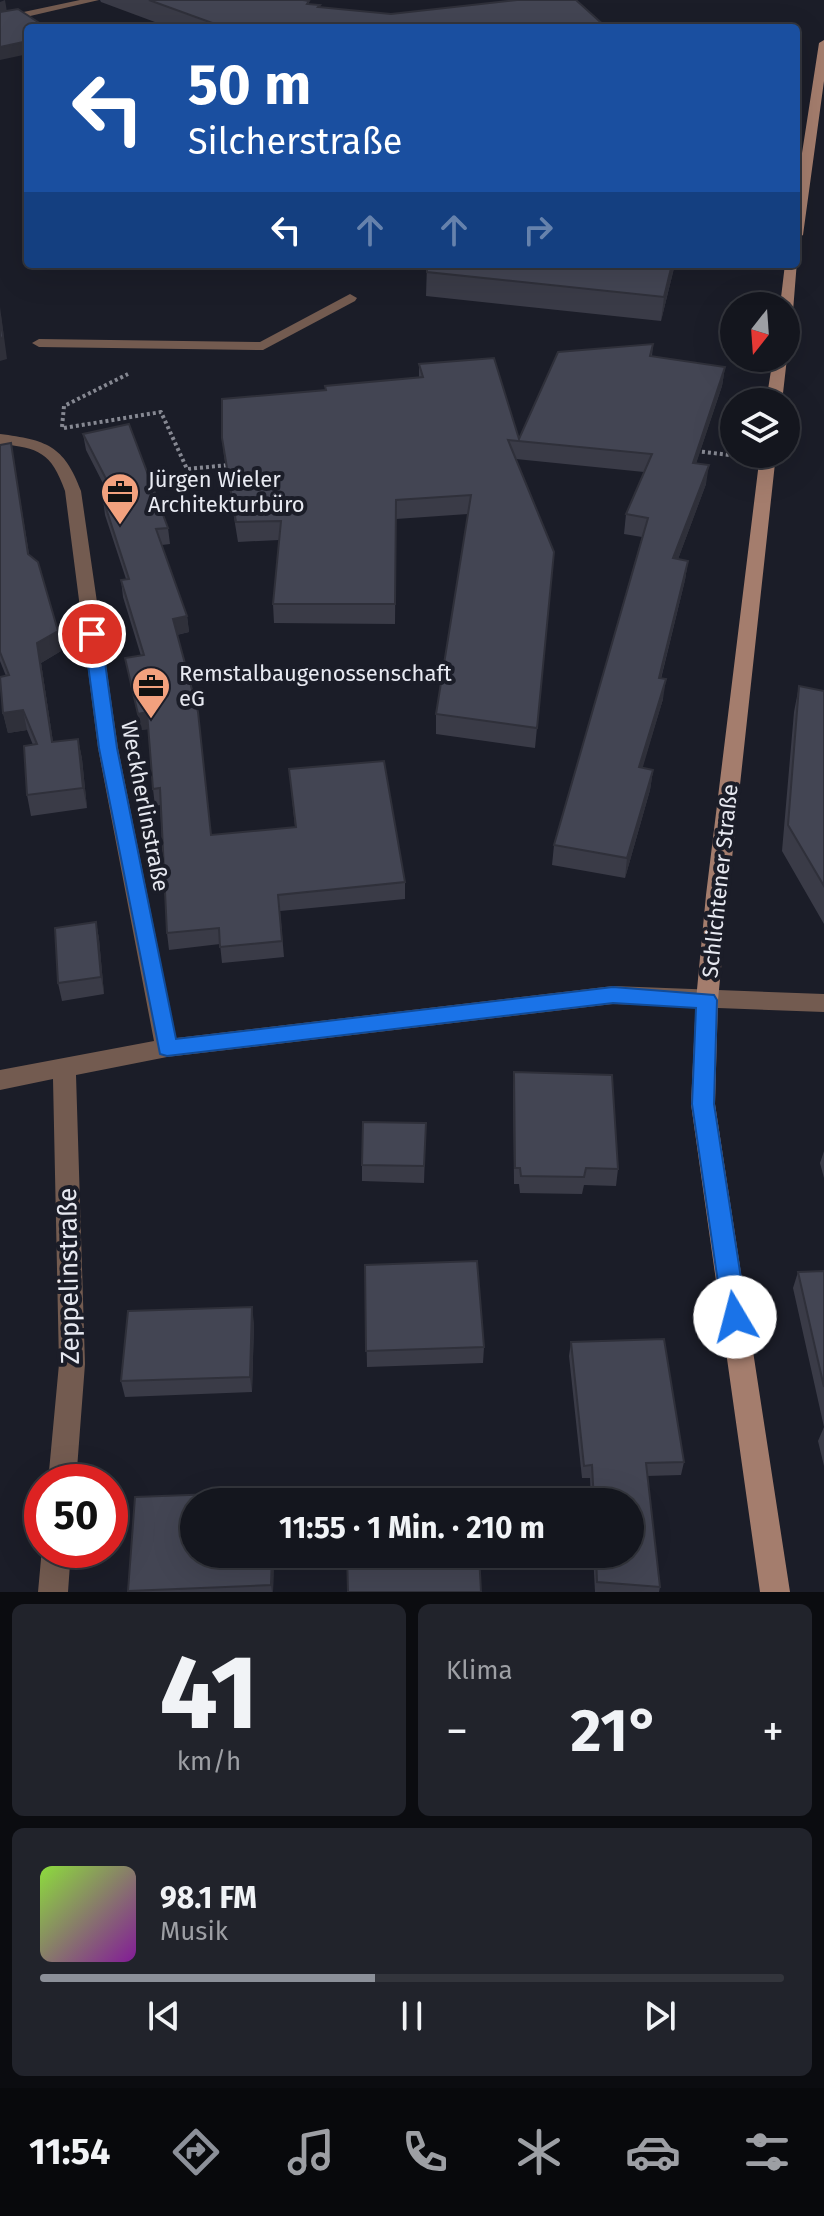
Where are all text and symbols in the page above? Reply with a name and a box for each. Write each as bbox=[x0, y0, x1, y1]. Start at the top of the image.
text: 50 m bbox=[188, 52, 311, 119]
icon: left bbox=[56, 56, 160, 160]
text: Silcherstraße bbox=[188, 120, 402, 164]
icon: left bbox=[264, 208, 308, 252]
icon: ahead bbox=[348, 208, 392, 252]
icon: ahead bbox=[432, 208, 476, 252]
icon: right bbox=[516, 208, 560, 252]
north arrow bbox=[720, 292, 800, 372]
map controls bbox=[720, 292, 800, 468]
button: layers bbox=[720, 388, 800, 468]
place label: Jürgen Wieler Architekturbüro bbox=[148, 466, 305, 518]
office icon: Jürgen Wieler Architekturbüro bbox=[99, 471, 141, 526]
pin bbox=[58, 600, 126, 668]
icon: arrive bbox=[70, 612, 114, 656]
place label: Remstalbaugenossenschaft eG bbox=[179, 660, 452, 712]
office icon: Remstalbaugenossenschaft eG bbox=[130, 665, 172, 720]
street label: Weckherlinstraße bbox=[115, 718, 175, 894]
street label: Schlichtener Straße bbox=[696, 783, 744, 979]
street label: Zeppelinstraße bbox=[52, 1187, 86, 1365]
position arrow bbox=[693, 1275, 777, 1359]
speed limit sign: 50 bbox=[24, 1464, 128, 1568]
text: 11:55 · 1 Min. · 210 m bbox=[279, 1510, 545, 1546]
text: 41 bbox=[159, 1631, 259, 1756]
text: Klima bbox=[446, 1655, 513, 1686]
text: 21° bbox=[571, 1695, 659, 1767]
text: − bbox=[446, 1705, 468, 1758]
text: + bbox=[762, 1705, 784, 1758]
text: km/h bbox=[177, 1746, 241, 1777]
text: 98.1 FM bbox=[160, 1880, 257, 1916]
text: Musik bbox=[160, 1916, 228, 1947]
icon: previous bbox=[142, 1994, 186, 2038]
icon: pause bbox=[390, 1994, 434, 2038]
icon: next bbox=[638, 1994, 682, 2038]
icon: directions bbox=[168, 2124, 224, 2180]
icon: music bbox=[283, 2124, 339, 2180]
icon: phone bbox=[397, 2124, 453, 2180]
icon: climate bbox=[511, 2124, 567, 2180]
icon: car bbox=[625, 2124, 681, 2180]
icon: filters bbox=[739, 2124, 795, 2180]
text: 11:54 bbox=[29, 2130, 110, 2174]

